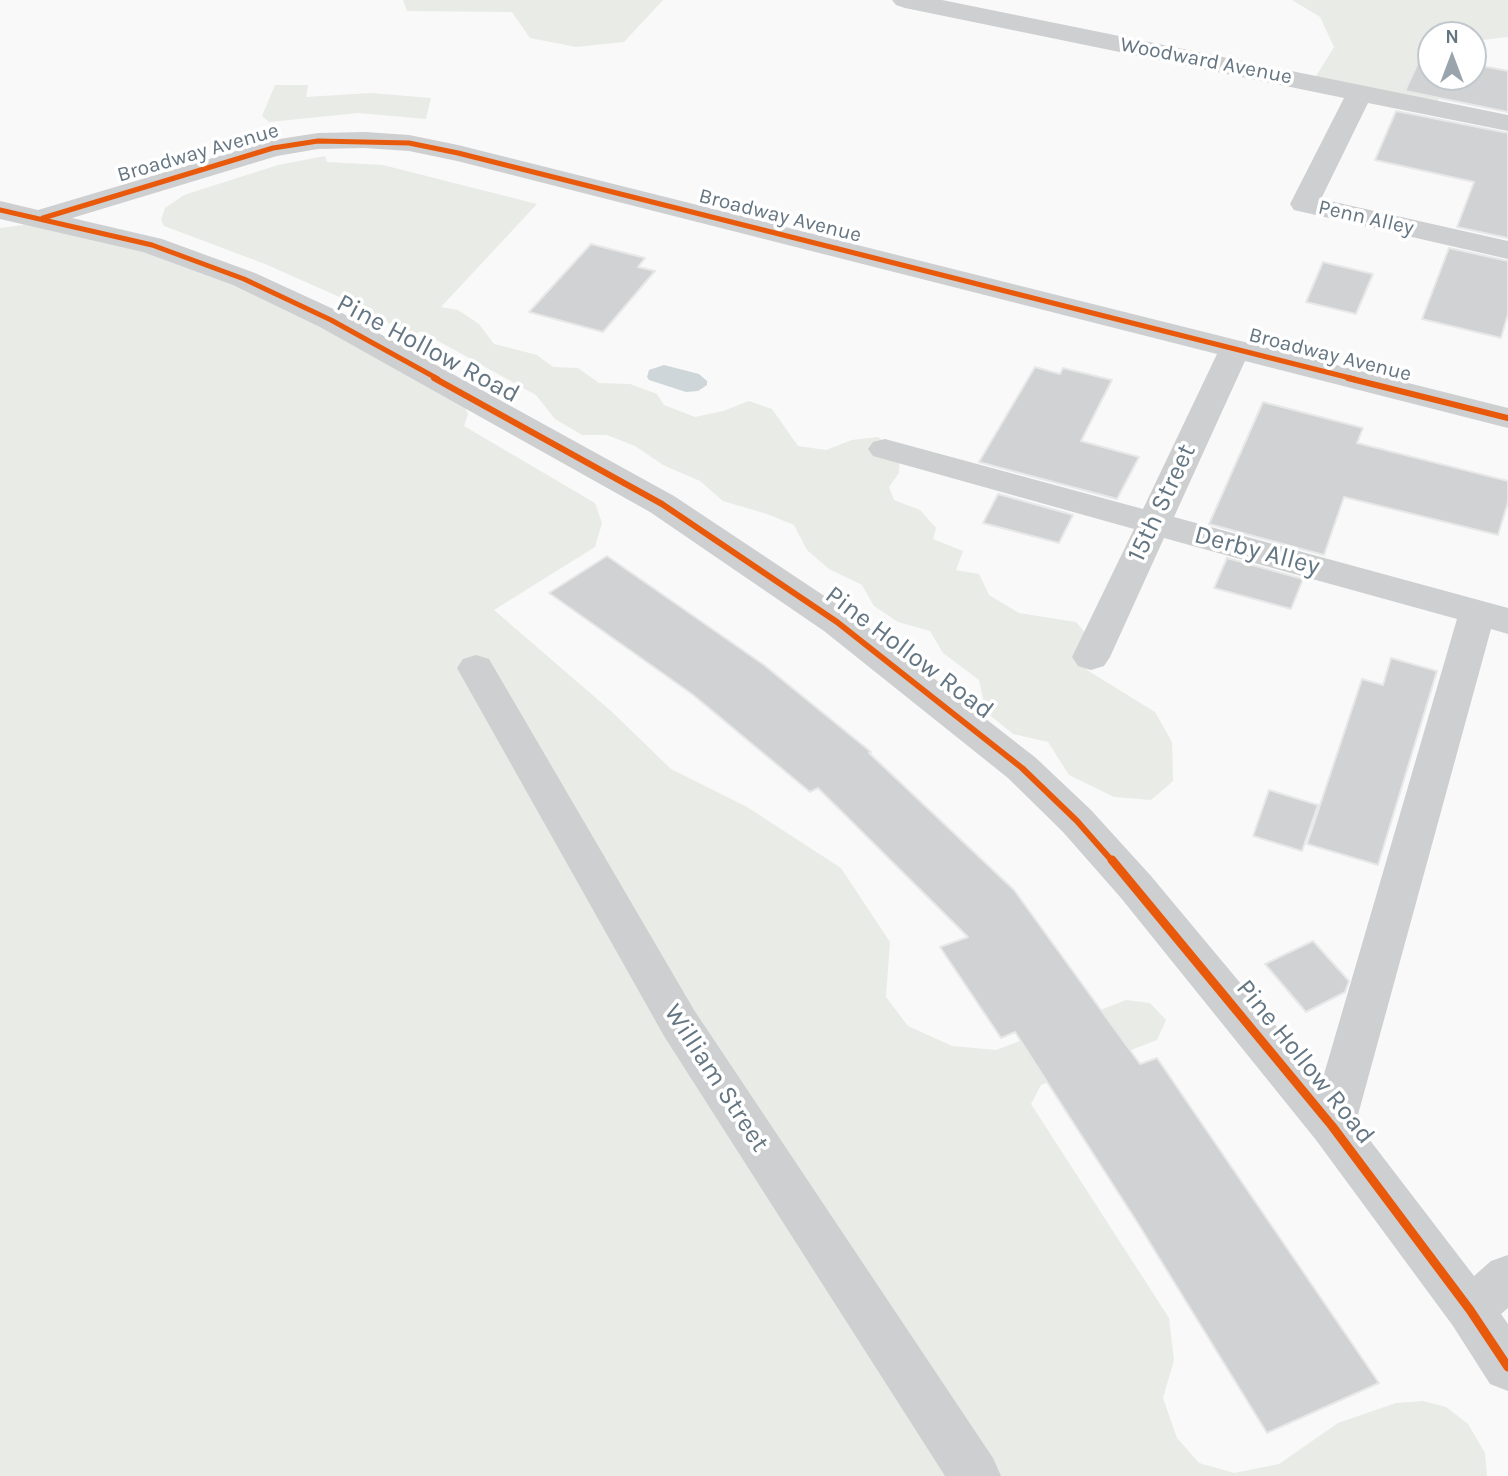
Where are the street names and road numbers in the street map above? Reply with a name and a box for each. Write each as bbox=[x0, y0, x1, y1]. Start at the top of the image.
street label: Woodward Avenue bbox=[1118, 32, 1294, 90]
street label: Broadway Avenue bbox=[114, 118, 282, 188]
street label: Broadway Avenue bbox=[696, 184, 864, 248]
street label: Penn Alley bbox=[1316, 195, 1416, 241]
street label: Pine Hollow Road bbox=[331, 288, 525, 410]
street label: Broadway Avenue bbox=[1246, 323, 1414, 387]
street label: 15th Street bbox=[1121, 439, 1203, 567]
street label: Derby Alley bbox=[1191, 519, 1323, 583]
street label: Pine Hollow Road bbox=[819, 580, 999, 726]
street label: Pine Hollow Road bbox=[1229, 973, 1381, 1151]
street label: William Street bbox=[657, 998, 775, 1158]

